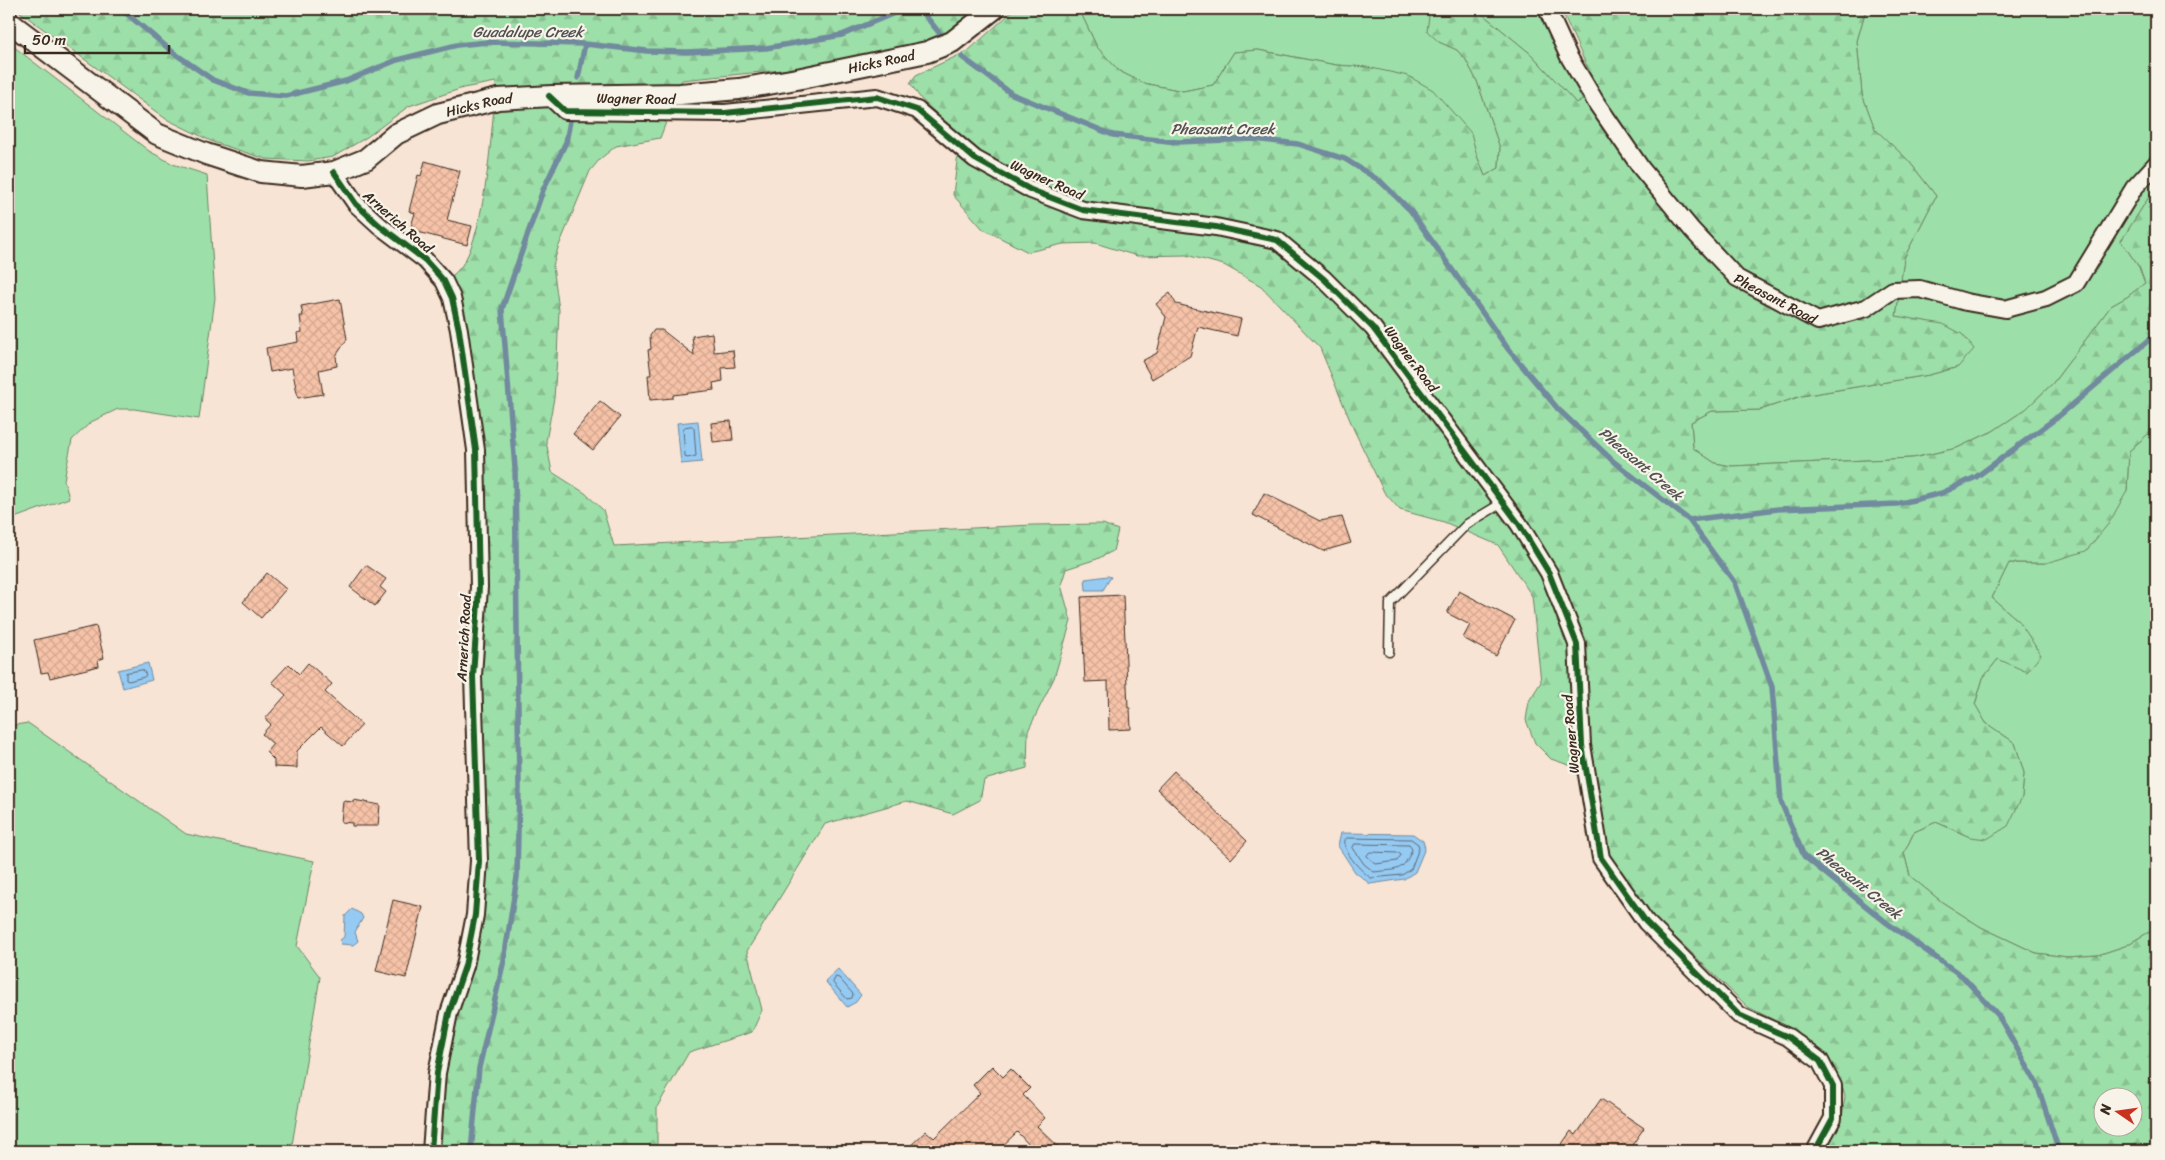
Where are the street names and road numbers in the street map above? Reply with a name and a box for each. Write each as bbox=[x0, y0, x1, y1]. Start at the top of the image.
street label: Hicks Road bbox=[846, 42, 918, 81]
street label: Hicks Road bbox=[443, 86, 514, 124]
street label: Wagner Road bbox=[596, 86, 677, 112]
street label: Wagner Road bbox=[1006, 153, 1090, 208]
street label: Arnerich Road bbox=[356, 183, 440, 261]
street label: Pheasant Road bbox=[1730, 266, 1823, 332]
street label: Wagner Road bbox=[1377, 320, 1446, 399]
street label: Arnerich Road bbox=[449, 592, 479, 683]
street label: Wagner Road bbox=[1555, 692, 1587, 774]

